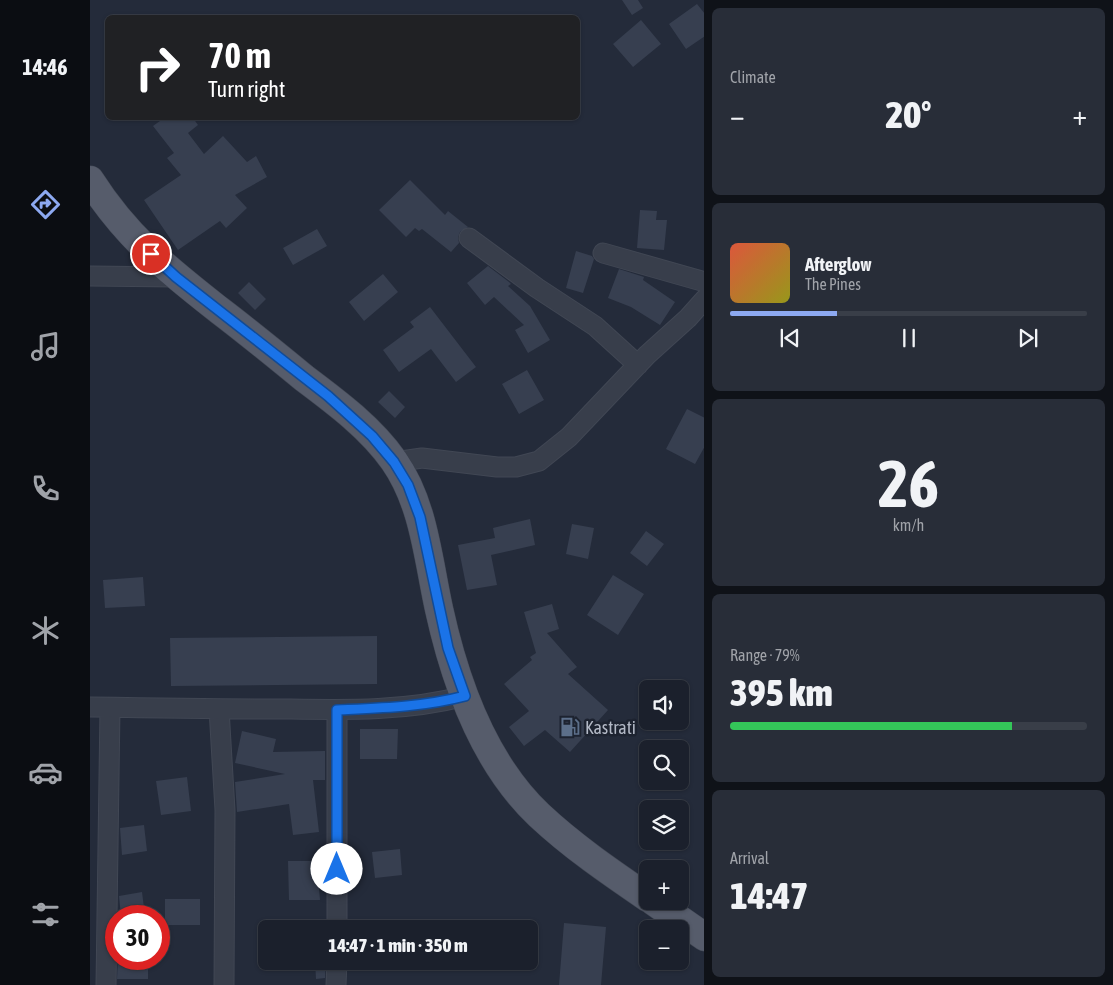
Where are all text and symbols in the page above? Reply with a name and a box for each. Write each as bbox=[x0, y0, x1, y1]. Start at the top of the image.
icon: right bbox=[125, 35, 190, 100]
text: 70 m bbox=[208, 35, 271, 75]
text: 14:46 bbox=[22, 54, 68, 80]
text: Climate bbox=[730, 68, 776, 86]
text: Turn right bbox=[208, 76, 285, 102]
text: 20° bbox=[885, 93, 932, 136]
text: − bbox=[730, 99, 745, 131]
text: + bbox=[1072, 99, 1087, 131]
icon: directions bbox=[28, 187, 63, 222]
pin bbox=[130, 233, 172, 275]
icon: arrive bbox=[137, 240, 165, 268]
text: Afterglow bbox=[805, 253, 872, 275]
text: The Pines bbox=[805, 275, 861, 293]
icon: previous bbox=[776, 324, 804, 352]
icon: pause bbox=[895, 324, 923, 352]
icon: next bbox=[1014, 324, 1042, 352]
icon: music bbox=[28, 329, 63, 364]
text: 26 bbox=[878, 446, 939, 521]
icon: phone bbox=[28, 471, 63, 506]
text: km/h bbox=[893, 516, 924, 534]
icon: climate bbox=[28, 613, 63, 648]
text: Range · 79% bbox=[730, 646, 800, 664]
text: 395 km bbox=[730, 671, 833, 714]
map controls bbox=[639, 680, 689, 970]
button: sound bbox=[639, 680, 689, 730]
fuel station icon: Kastrati bbox=[559, 716, 581, 738]
place label: Kastrati bbox=[585, 717, 636, 738]
button: search bbox=[639, 740, 689, 790]
icon: car bbox=[28, 755, 63, 790]
button: layers bbox=[639, 800, 689, 850]
position arrow bbox=[310, 842, 362, 894]
text: Arrival bbox=[730, 849, 769, 867]
button: + bbox=[639, 860, 689, 910]
text: 14:47 bbox=[730, 874, 808, 917]
icon: filters bbox=[28, 897, 63, 932]
speed limit sign: 30 bbox=[105, 905, 170, 970]
button: − bbox=[639, 920, 689, 970]
text: 14:47 · 1 min · 350 m bbox=[328, 934, 468, 956]

